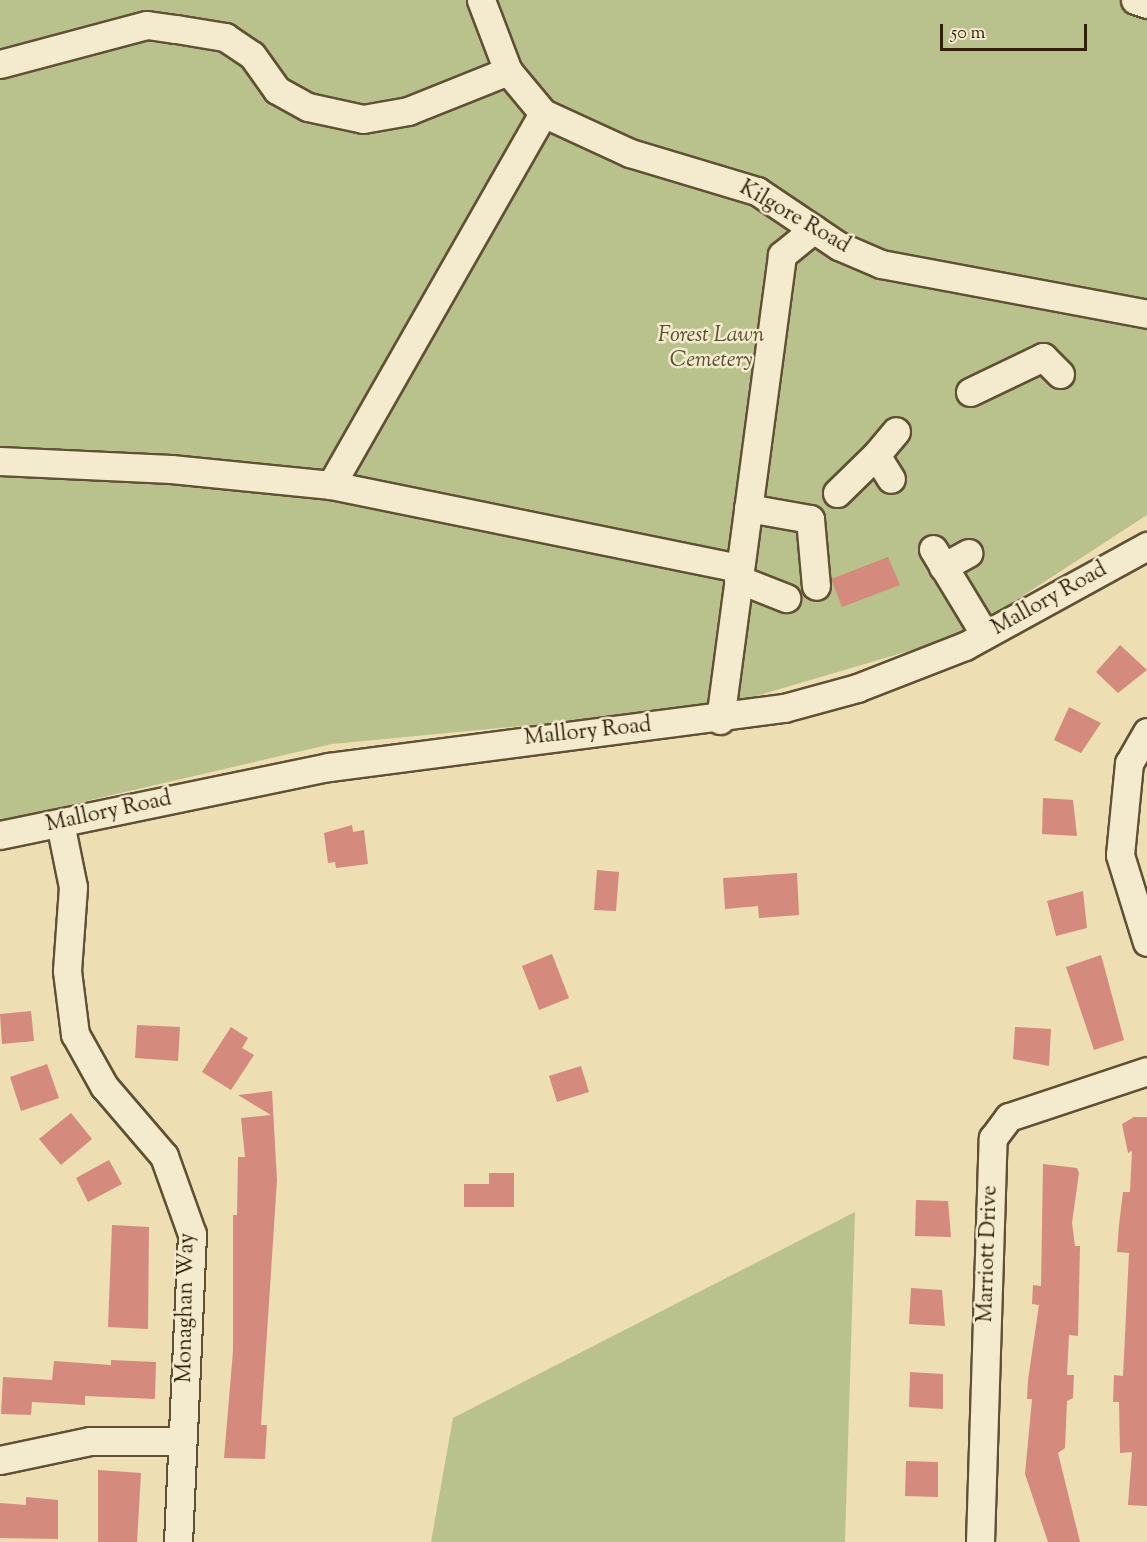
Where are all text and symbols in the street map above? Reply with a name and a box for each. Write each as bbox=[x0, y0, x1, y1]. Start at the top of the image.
scale bar bbox=[943, 12, 1090, 50]
text: 50 m bbox=[951, 21, 985, 47]
street label: Kilgore Road bbox=[734, 176, 854, 260]
park label: Forest Lawn Cemetery bbox=[658, 323, 764, 374]
street label: Mallory Road bbox=[988, 557, 1112, 643]
street label: Mallory Road bbox=[523, 713, 653, 753]
street label: Mallory Road bbox=[44, 787, 174, 839]
street label: Marriott Drive bbox=[973, 1185, 1005, 1323]
street label: Monaghan Way bbox=[172, 1233, 202, 1383]

